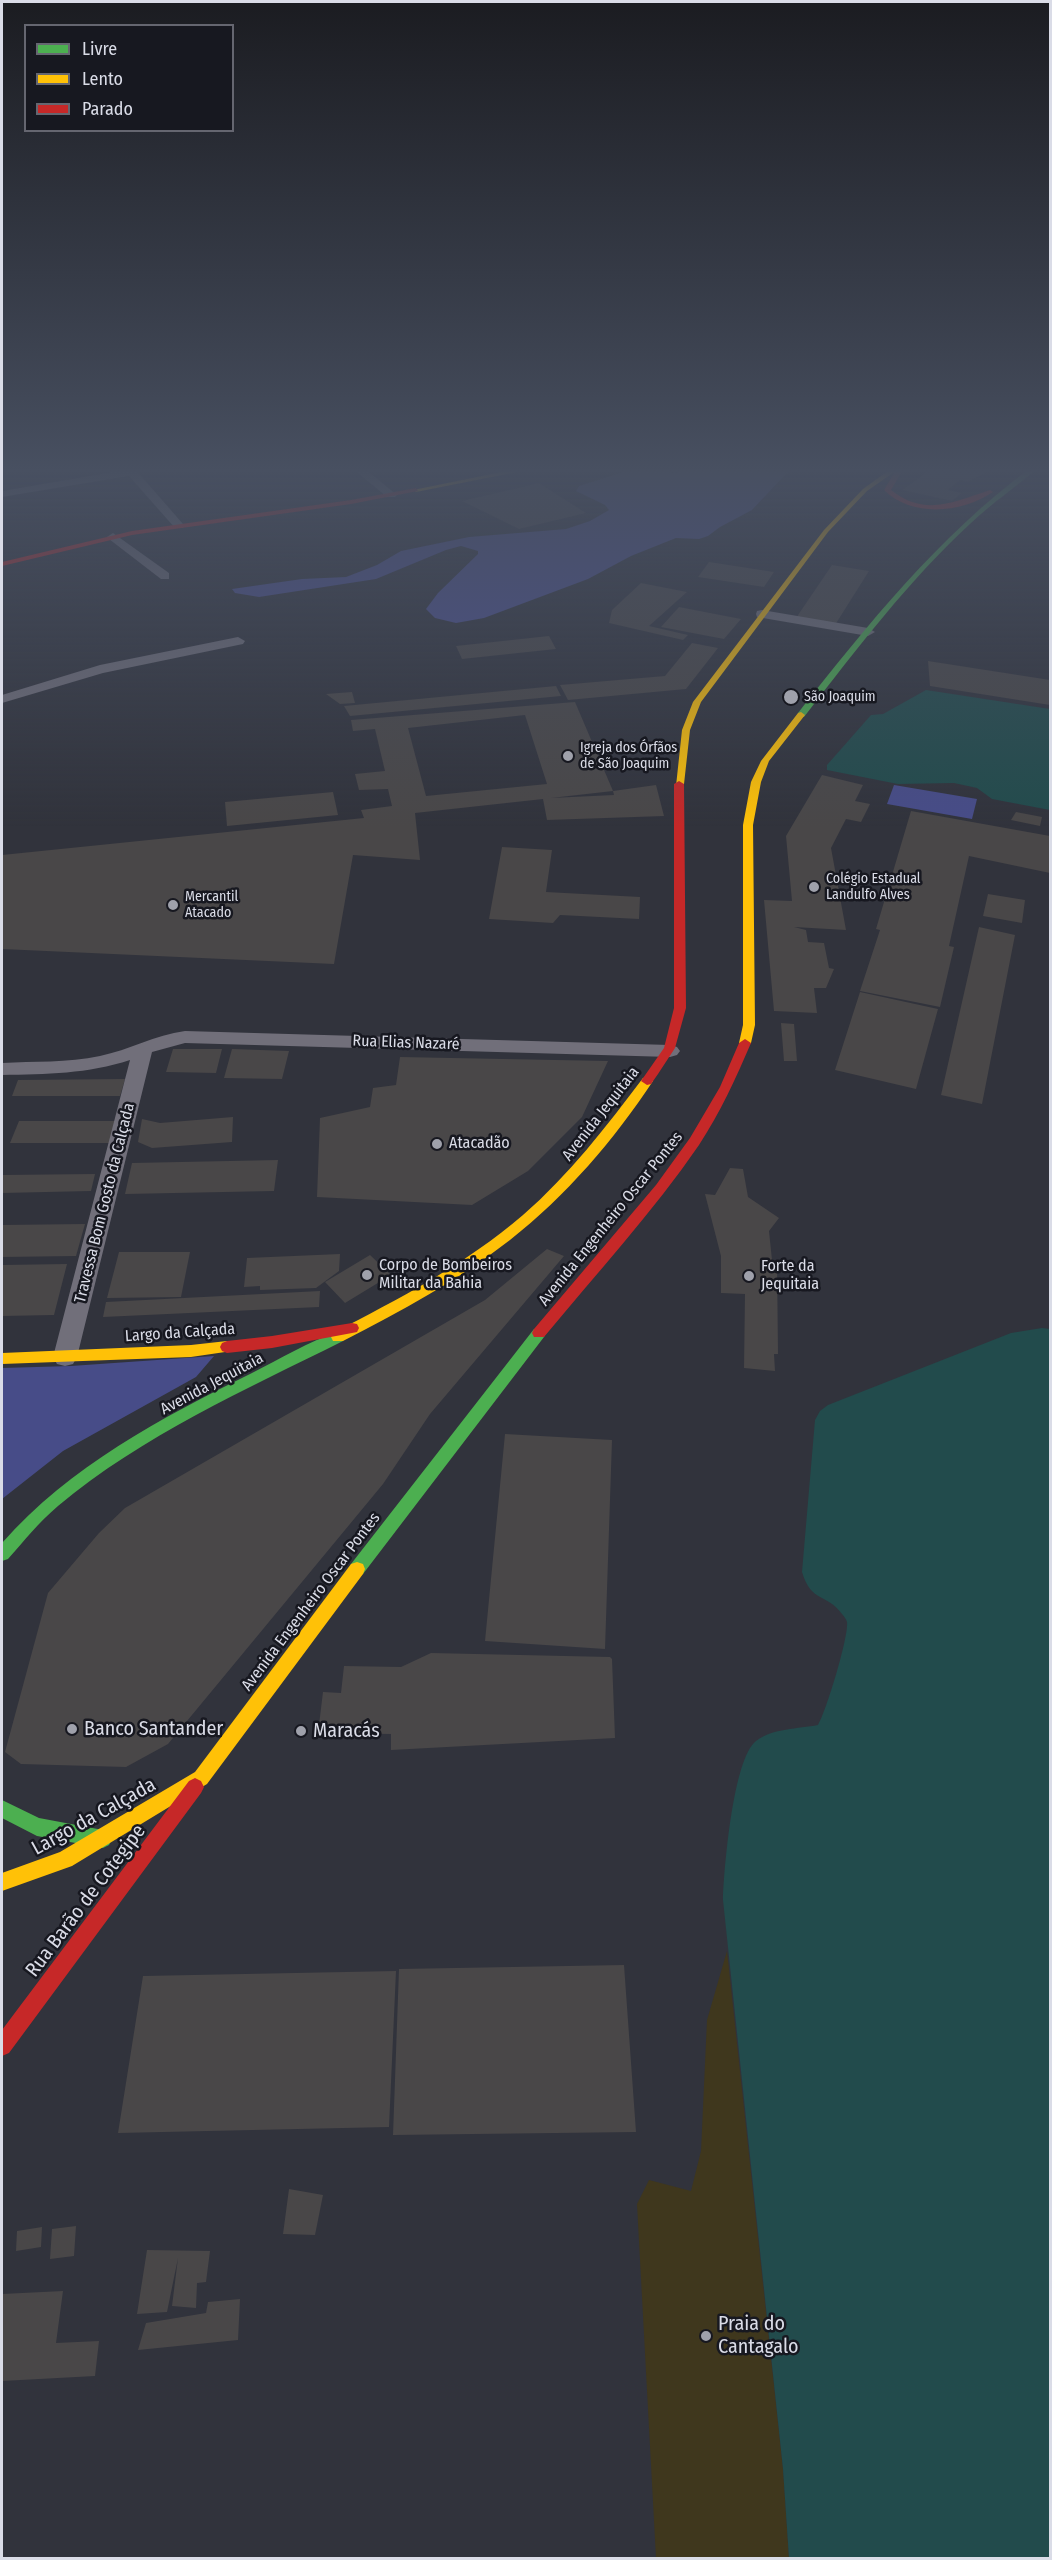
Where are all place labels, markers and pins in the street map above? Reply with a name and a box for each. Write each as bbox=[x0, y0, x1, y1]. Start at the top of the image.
marker: São Joaquim bbox=[782, 688, 800, 706]
place label: São Joaquim bbox=[804, 689, 875, 705]
place label: Igreja dos Órfãos de São Joaquim bbox=[580, 740, 677, 772]
marker: Igreja dos Órfãos de São Joaquim bbox=[561, 749, 575, 763]
place label: Colégio Estadual Landulfo Alves bbox=[826, 871, 921, 904]
marker: Colégio Estadual Landulfo Alves bbox=[807, 880, 821, 894]
place label: Mercantil Atacado bbox=[185, 889, 238, 922]
marker: Mercantil Atacado bbox=[166, 898, 180, 912]
place label: Atacadão bbox=[449, 1134, 510, 1154]
marker: Atacadão bbox=[430, 1137, 444, 1151]
place label: Corpo de Bombeiros Militar da Bahia bbox=[379, 1256, 512, 1294]
place label: Forte da Jequitaia bbox=[761, 1257, 819, 1295]
marker: Corpo de Bombeiros Militar da Bahia bbox=[360, 1268, 374, 1282]
marker: Forte da Jequitaia bbox=[742, 1269, 756, 1283]
place label: Banco Santander bbox=[84, 1717, 223, 1741]
place label: Maracás bbox=[313, 1719, 380, 1743]
marker: Banco Santander bbox=[65, 1722, 79, 1736]
marker: Maracás bbox=[294, 1724, 308, 1738]
place label: Praia do Cantagalo bbox=[718, 2312, 799, 2359]
marker: Praia do Cantagalo bbox=[699, 2329, 713, 2343]

